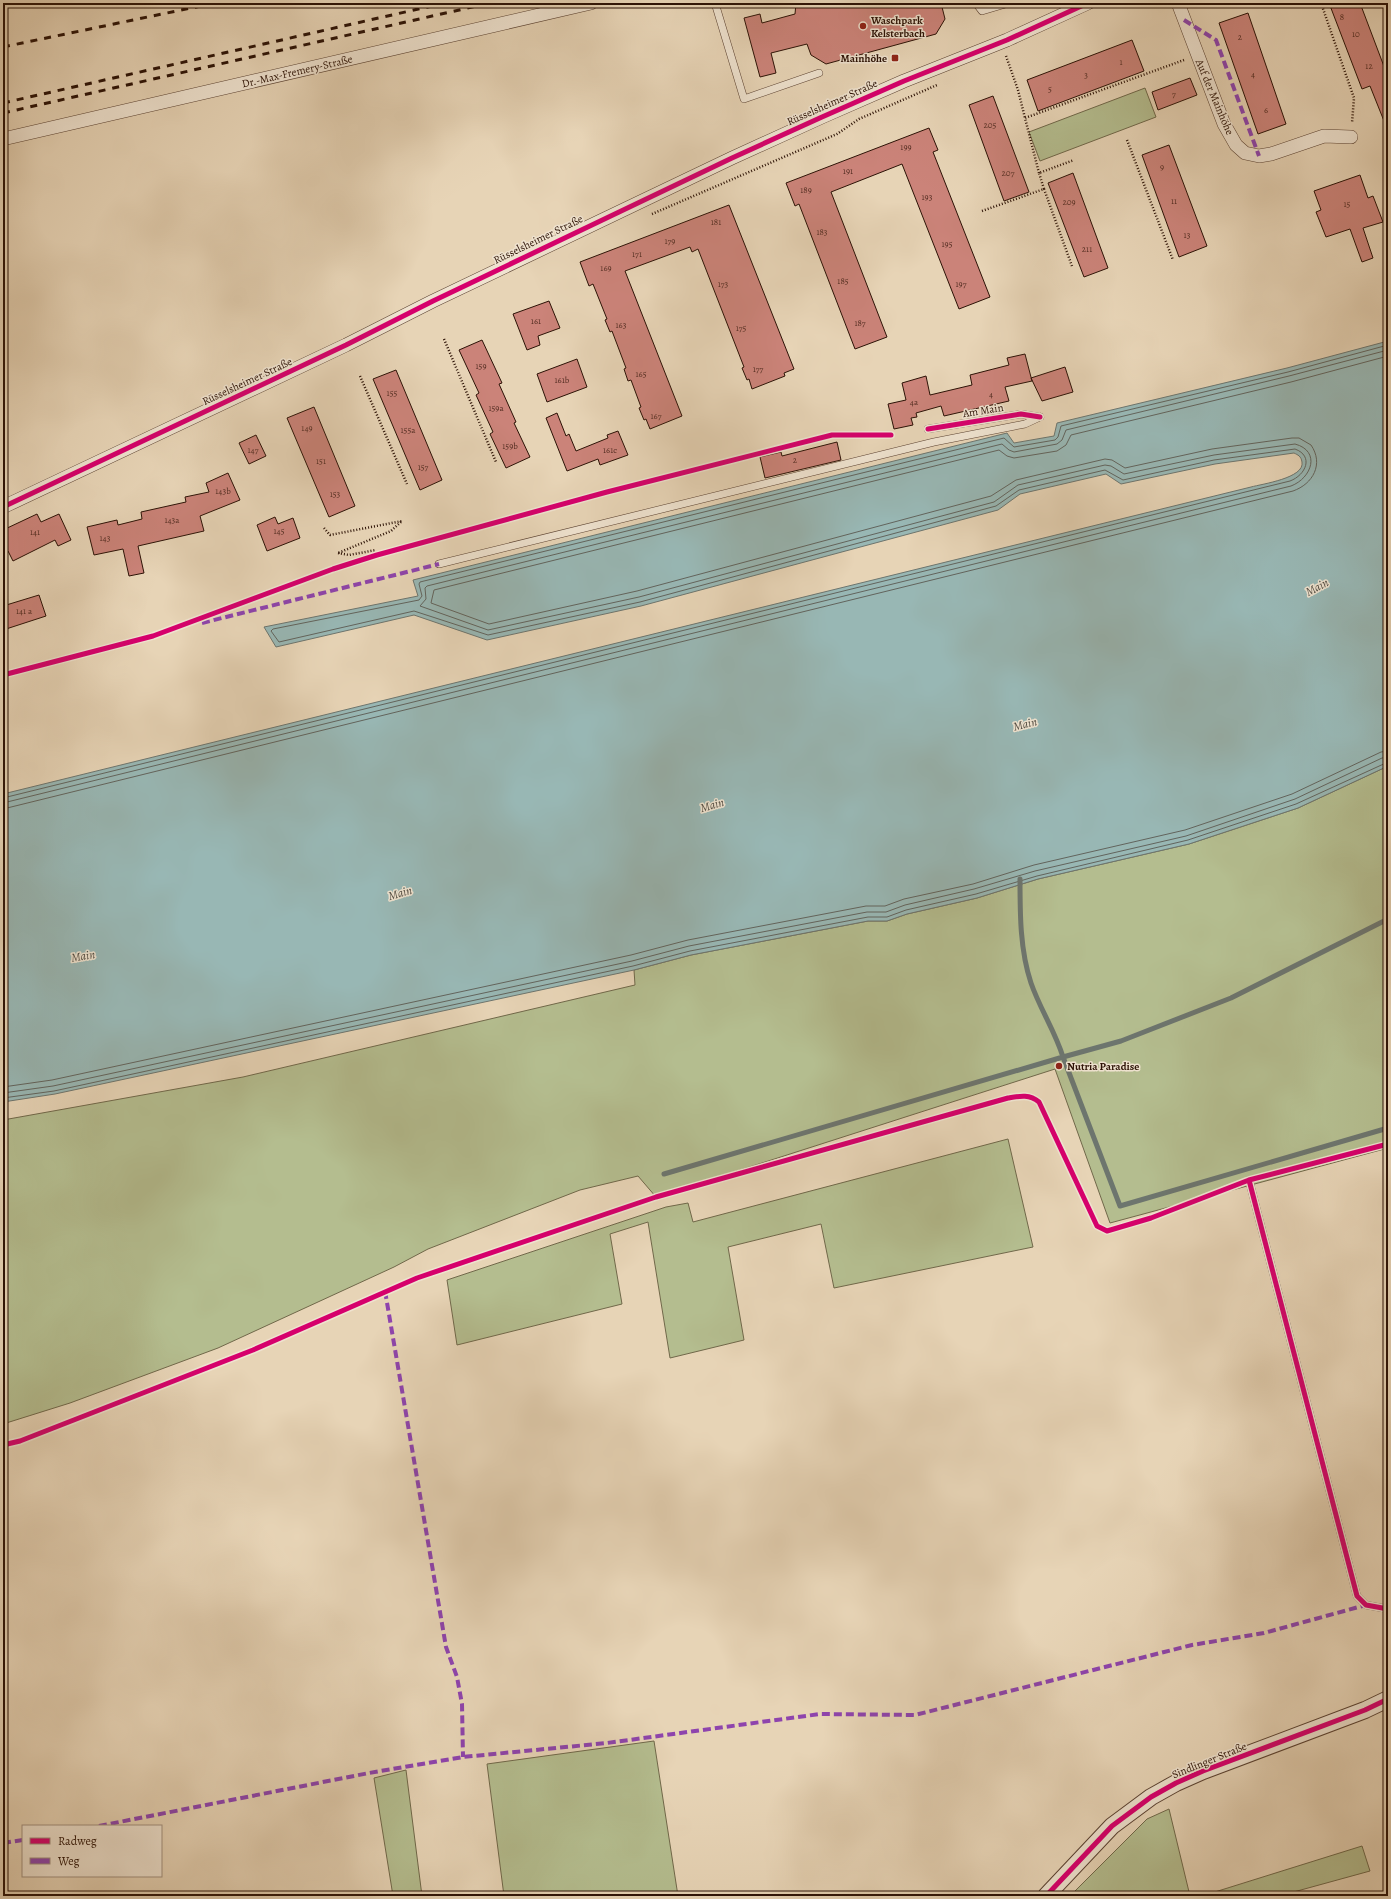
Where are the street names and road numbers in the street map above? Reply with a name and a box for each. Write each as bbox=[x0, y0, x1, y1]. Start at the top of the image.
street label: Dr.-Max-Fremery-Straße bbox=[240, 51, 354, 92]
street label: Auf der Mainhöhe bbox=[1191, 56, 1237, 137]
street label: Rüsselsheimer Straße bbox=[785, 76, 880, 129]
street label: Rüsselsheimer Straße bbox=[491, 211, 585, 268]
street label: Rüsselsheimer Straße bbox=[200, 354, 295, 409]
street label: Am Main bbox=[961, 400, 1004, 421]
street label: Sindlinger Straße bbox=[1170, 1739, 1249, 1782]

